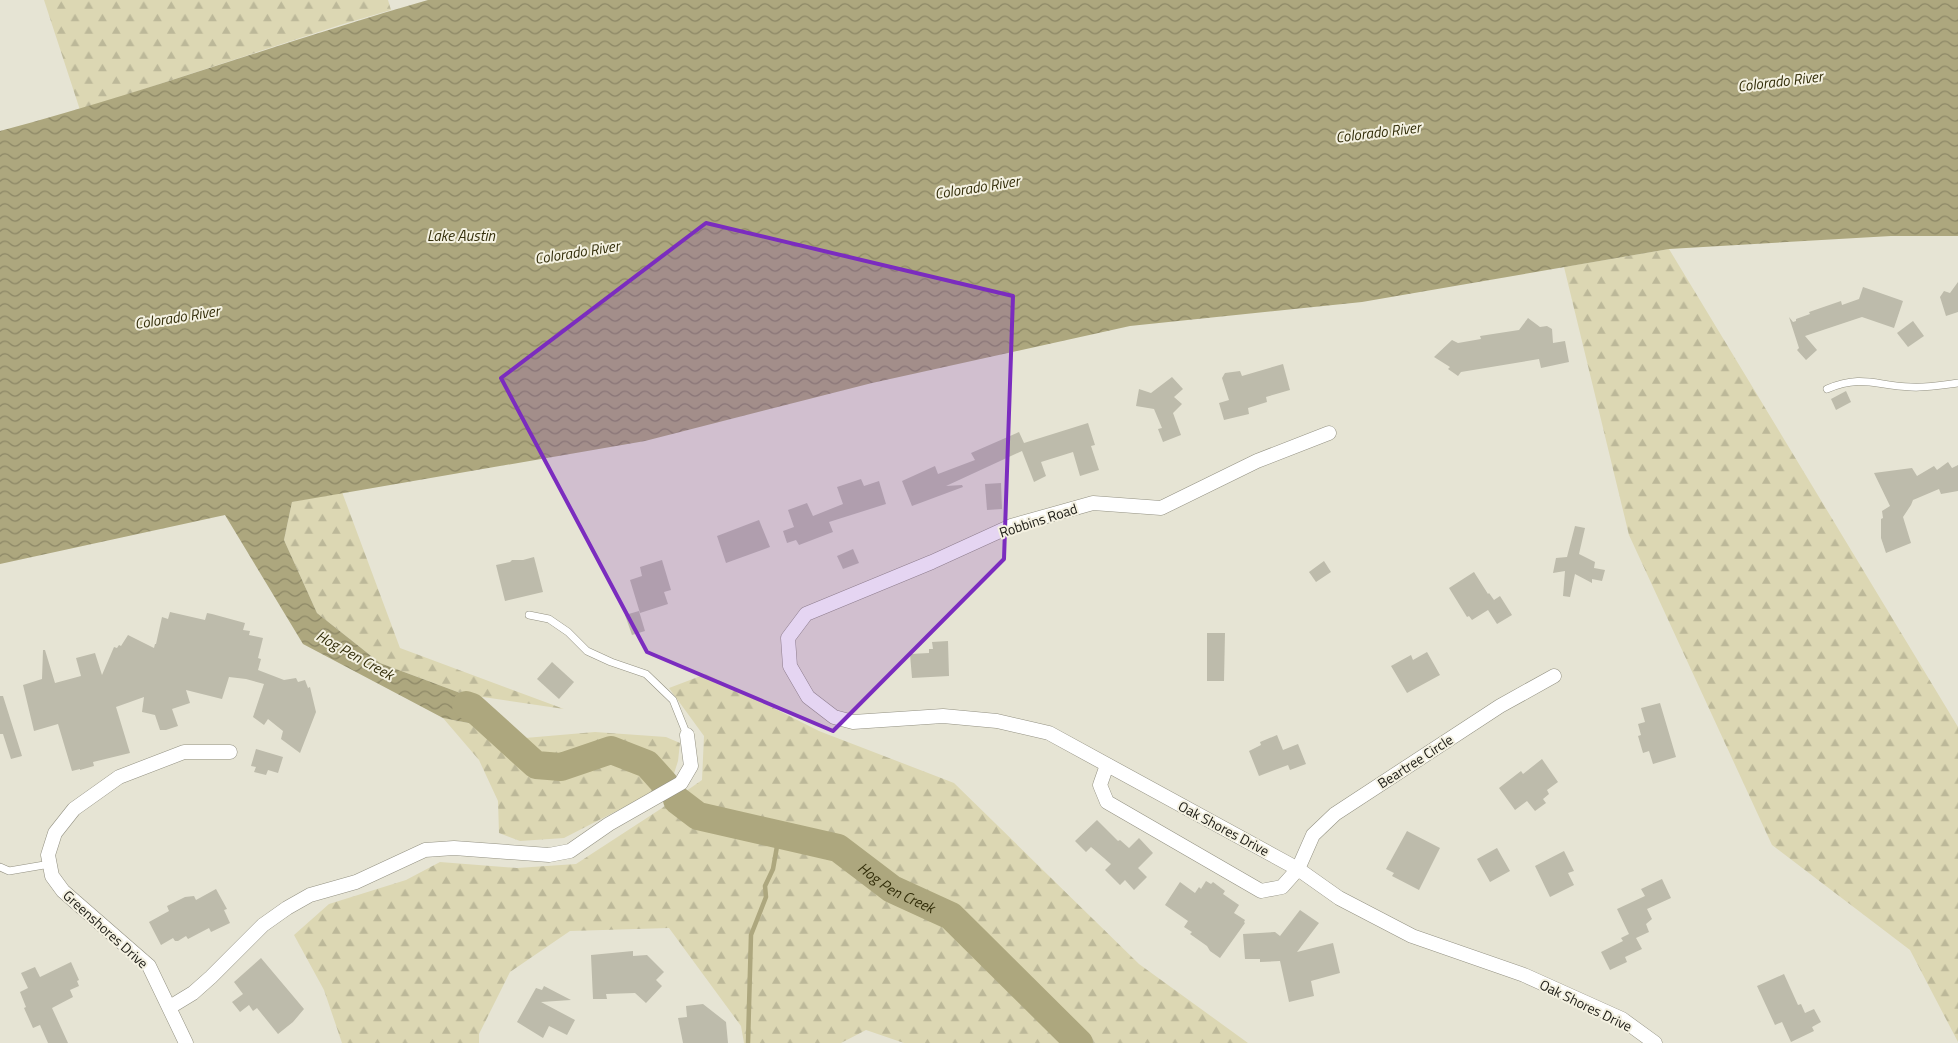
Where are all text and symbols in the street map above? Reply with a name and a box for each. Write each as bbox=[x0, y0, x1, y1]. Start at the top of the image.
water label: Colorado River bbox=[1736, 64, 1826, 98]
water label: Colorado River bbox=[1334, 115, 1424, 149]
water label: Colorado River bbox=[933, 169, 1023, 205]
water label: Lake Austin bbox=[427, 224, 496, 247]
water label: Colorado River bbox=[533, 234, 623, 270]
water label: Colorado River bbox=[133, 299, 223, 335]
street label: Robbins Road bbox=[996, 497, 1080, 543]
water label: Hog Pen Creek bbox=[312, 624, 400, 687]
street label: Beartree Circle bbox=[1373, 729, 1457, 793]
street label: Oak Shores Drive bbox=[1175, 795, 1273, 861]
water label: Hog Pen Creek bbox=[853, 856, 941, 920]
street label: Greenshores Drive bbox=[59, 885, 153, 973]
street label: Oak Shores Drive bbox=[1536, 974, 1636, 1036]

